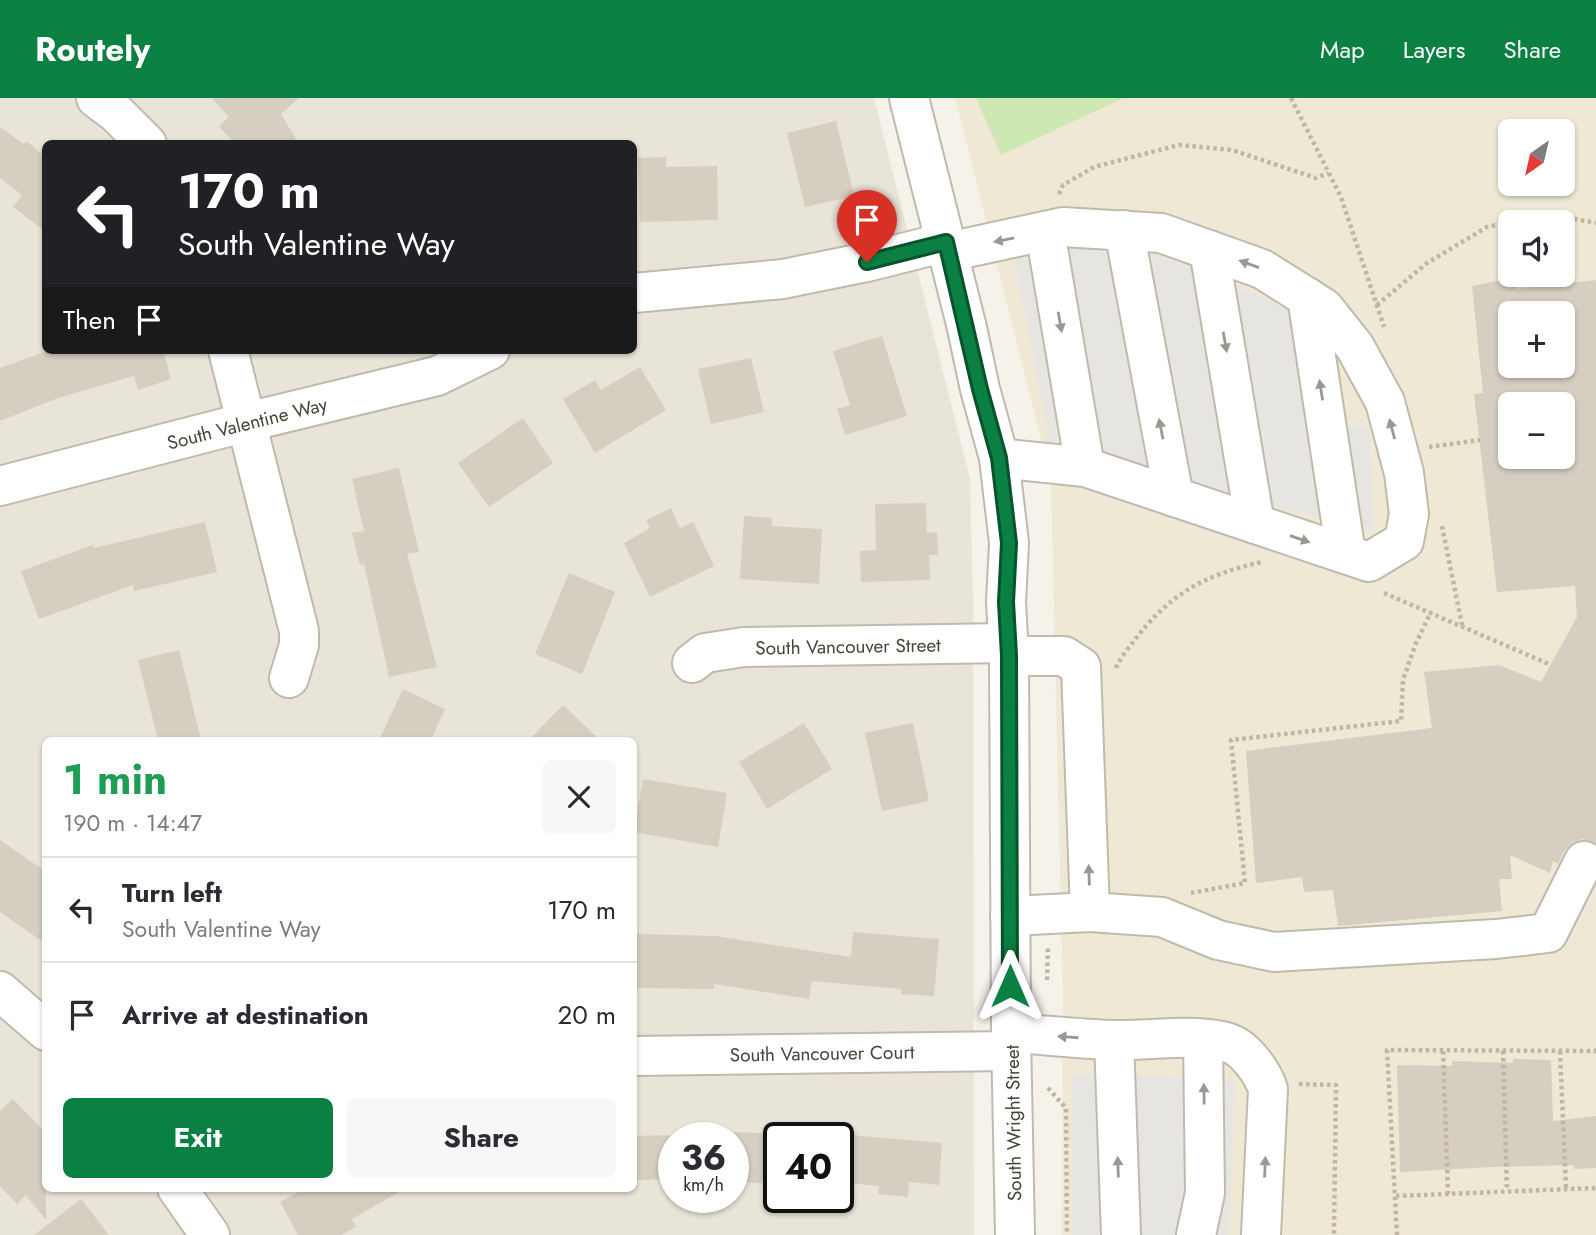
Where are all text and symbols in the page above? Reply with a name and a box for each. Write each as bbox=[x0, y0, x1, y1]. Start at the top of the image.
text: Routely bbox=[35, 26, 150, 73]
text: Map bbox=[1320, 32, 1365, 67]
text: Layers bbox=[1403, 32, 1465, 67]
text: Share bbox=[1503, 32, 1561, 67]
north arrow bbox=[1498, 119, 1575, 196]
map controls bbox=[1498, 119, 1575, 469]
text: 170 m bbox=[178, 156, 320, 226]
icon: left bbox=[63, 168, 154, 259]
pin bbox=[837, 190, 897, 262]
icon: arrive bbox=[848, 201, 886, 239]
button: sound bbox=[1498, 210, 1575, 287]
text: South Valentine Way bbox=[178, 221, 455, 267]
one-way arrow bbox=[993, 235, 1015, 246]
one-way arrow bbox=[1239, 258, 1260, 269]
text: Then bbox=[63, 301, 116, 339]
icon: arrive bbox=[130, 301, 168, 339]
button: + bbox=[1498, 301, 1575, 378]
one-way arrow bbox=[1055, 311, 1066, 333]
one-way arrow bbox=[1220, 331, 1231, 353]
one-way arrow bbox=[1315, 379, 1326, 401]
street label: South Valentine Way bbox=[164, 390, 331, 456]
button: − bbox=[1498, 392, 1575, 469]
one-way arrow bbox=[1155, 418, 1166, 440]
one-way arrow bbox=[1386, 418, 1397, 440]
one-way arrow bbox=[1290, 534, 1311, 545]
street label: South Vancouver Street bbox=[755, 631, 941, 662]
text: 1 min bbox=[63, 749, 167, 810]
button: close bbox=[542, 760, 616, 834]
text: 190 m · 14:47 bbox=[63, 806, 202, 840]
one-way arrow bbox=[1083, 864, 1094, 886]
text: Turn left bbox=[122, 874, 222, 912]
icon: left bbox=[63, 891, 101, 929]
text: 170 m bbox=[547, 891, 616, 929]
text: South Valentine Way bbox=[122, 912, 321, 946]
position arrow bbox=[973, 949, 1047, 1023]
icon: arrive bbox=[63, 996, 101, 1034]
text: Arrive at destination bbox=[122, 996, 369, 1034]
text: 20 m bbox=[558, 996, 616, 1034]
one-way arrow bbox=[1057, 1031, 1079, 1042]
street label: South Vancouver Court bbox=[729, 1038, 915, 1069]
street label: South Wright Street bbox=[999, 1044, 1028, 1201]
one-way arrow bbox=[1198, 1083, 1210, 1105]
button: Exit bbox=[63, 1098, 333, 1178]
button: Share bbox=[347, 1098, 616, 1178]
speed limit sign: 40 bbox=[763, 1122, 854, 1213]
text: 36 bbox=[681, 1133, 726, 1183]
one-way arrow bbox=[1113, 1156, 1124, 1178]
one-way arrow bbox=[1260, 1156, 1271, 1178]
text: km/h bbox=[683, 1172, 724, 1198]

